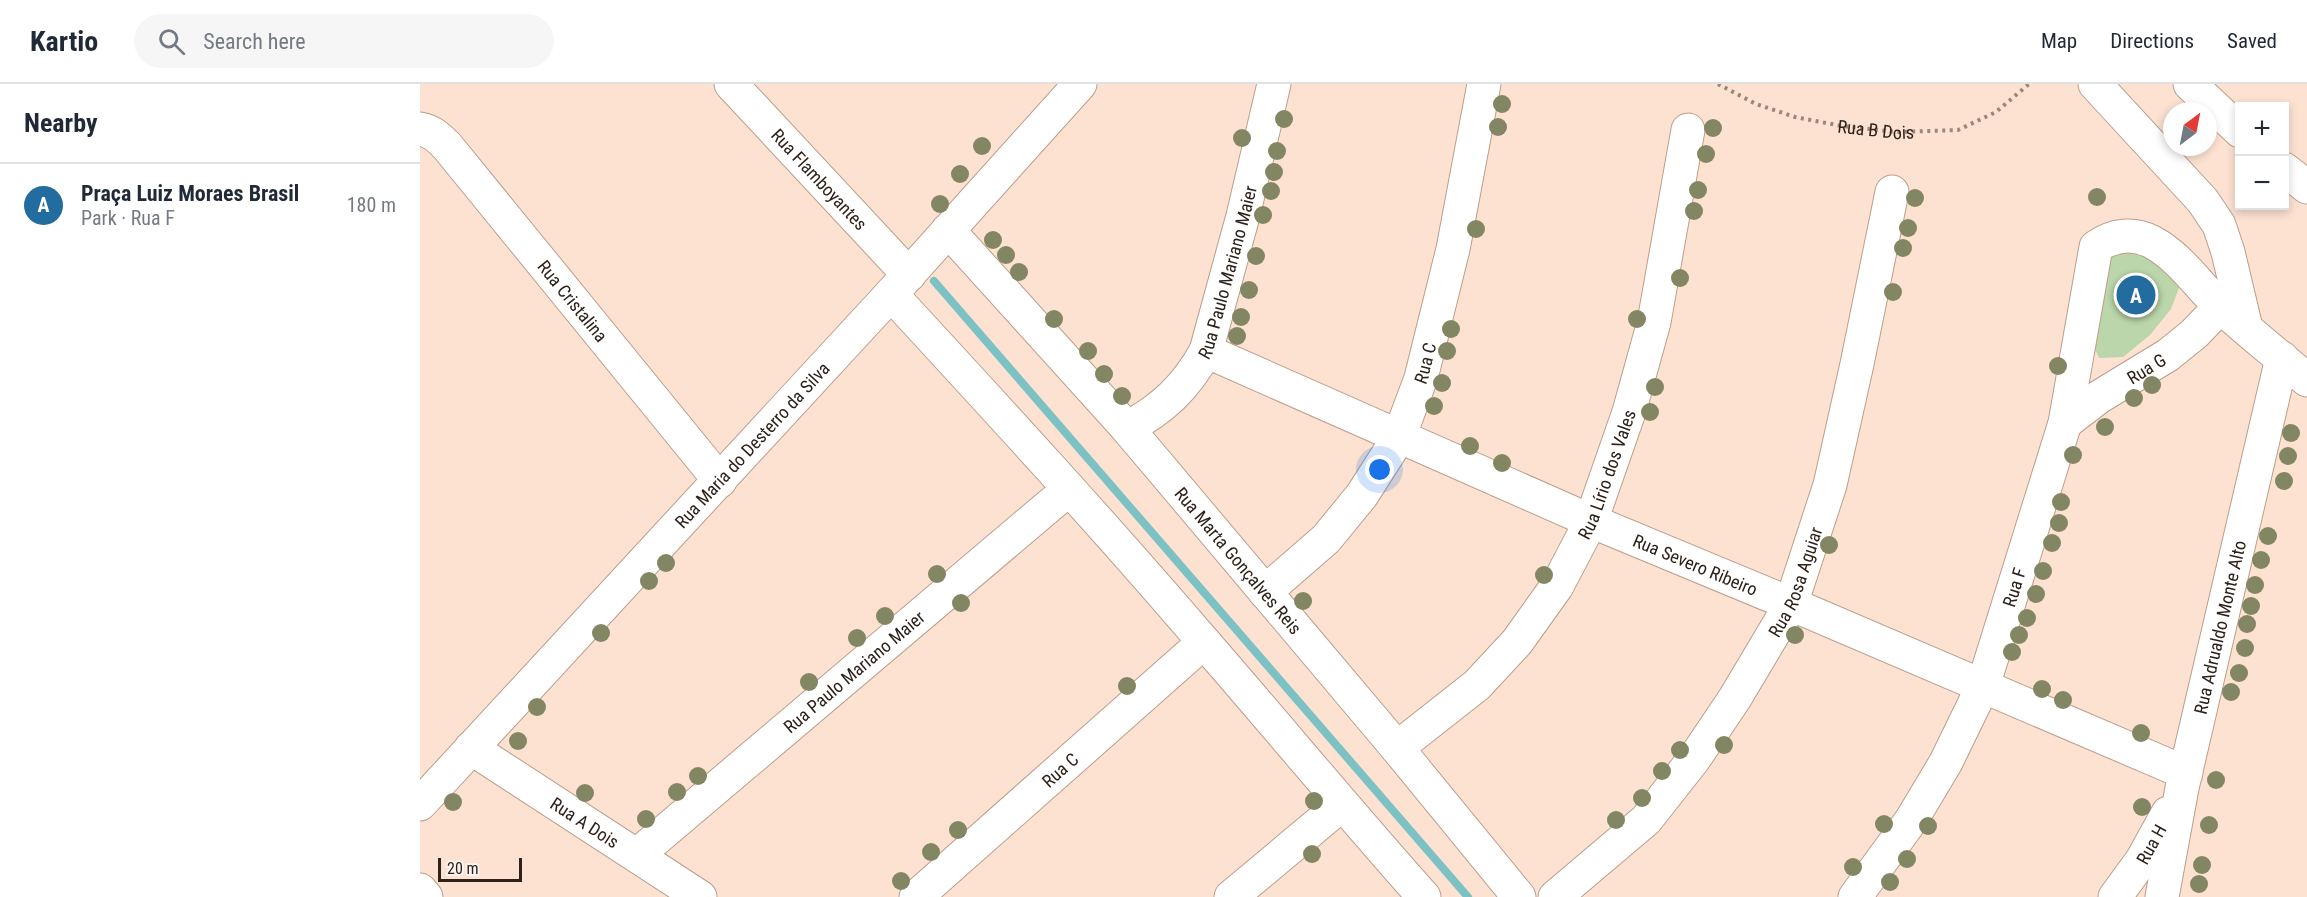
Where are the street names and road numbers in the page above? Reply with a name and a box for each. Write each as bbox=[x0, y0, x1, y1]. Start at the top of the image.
street label: Rua B Dois bbox=[1837, 115, 1914, 143]
street label: Rua Flamboyantes bbox=[767, 124, 872, 234]
street label: Rua Paulo Mariano Maier bbox=[1193, 183, 1260, 363]
street label: Rua Cristalina bbox=[534, 256, 612, 346]
street label: Rua C bbox=[1409, 340, 1440, 386]
street label: Rua G bbox=[2123, 348, 2169, 388]
street label: Rua Maria do Desterro da Silva bbox=[670, 358, 833, 532]
street label: Rua Lírio dos Vales bbox=[1573, 407, 1640, 543]
street label: Rua Marta Gonçalves Reis bbox=[1171, 483, 1306, 638]
street label: Rua Rosa Aguiar bbox=[1763, 524, 1826, 640]
street label: Rua Severo Ribeiro bbox=[1630, 529, 1761, 600]
street label: Rua Adrualdo Monte Alto bbox=[2189, 538, 2250, 716]
street label: Rua F bbox=[1998, 565, 2030, 609]
street label: Rua Paulo Mariano Maier bbox=[779, 605, 929, 737]
street label: Rua C bbox=[1037, 748, 1082, 791]
street label: Rua A Dois bbox=[547, 792, 623, 852]
street label: Rua H bbox=[2131, 821, 2170, 868]

